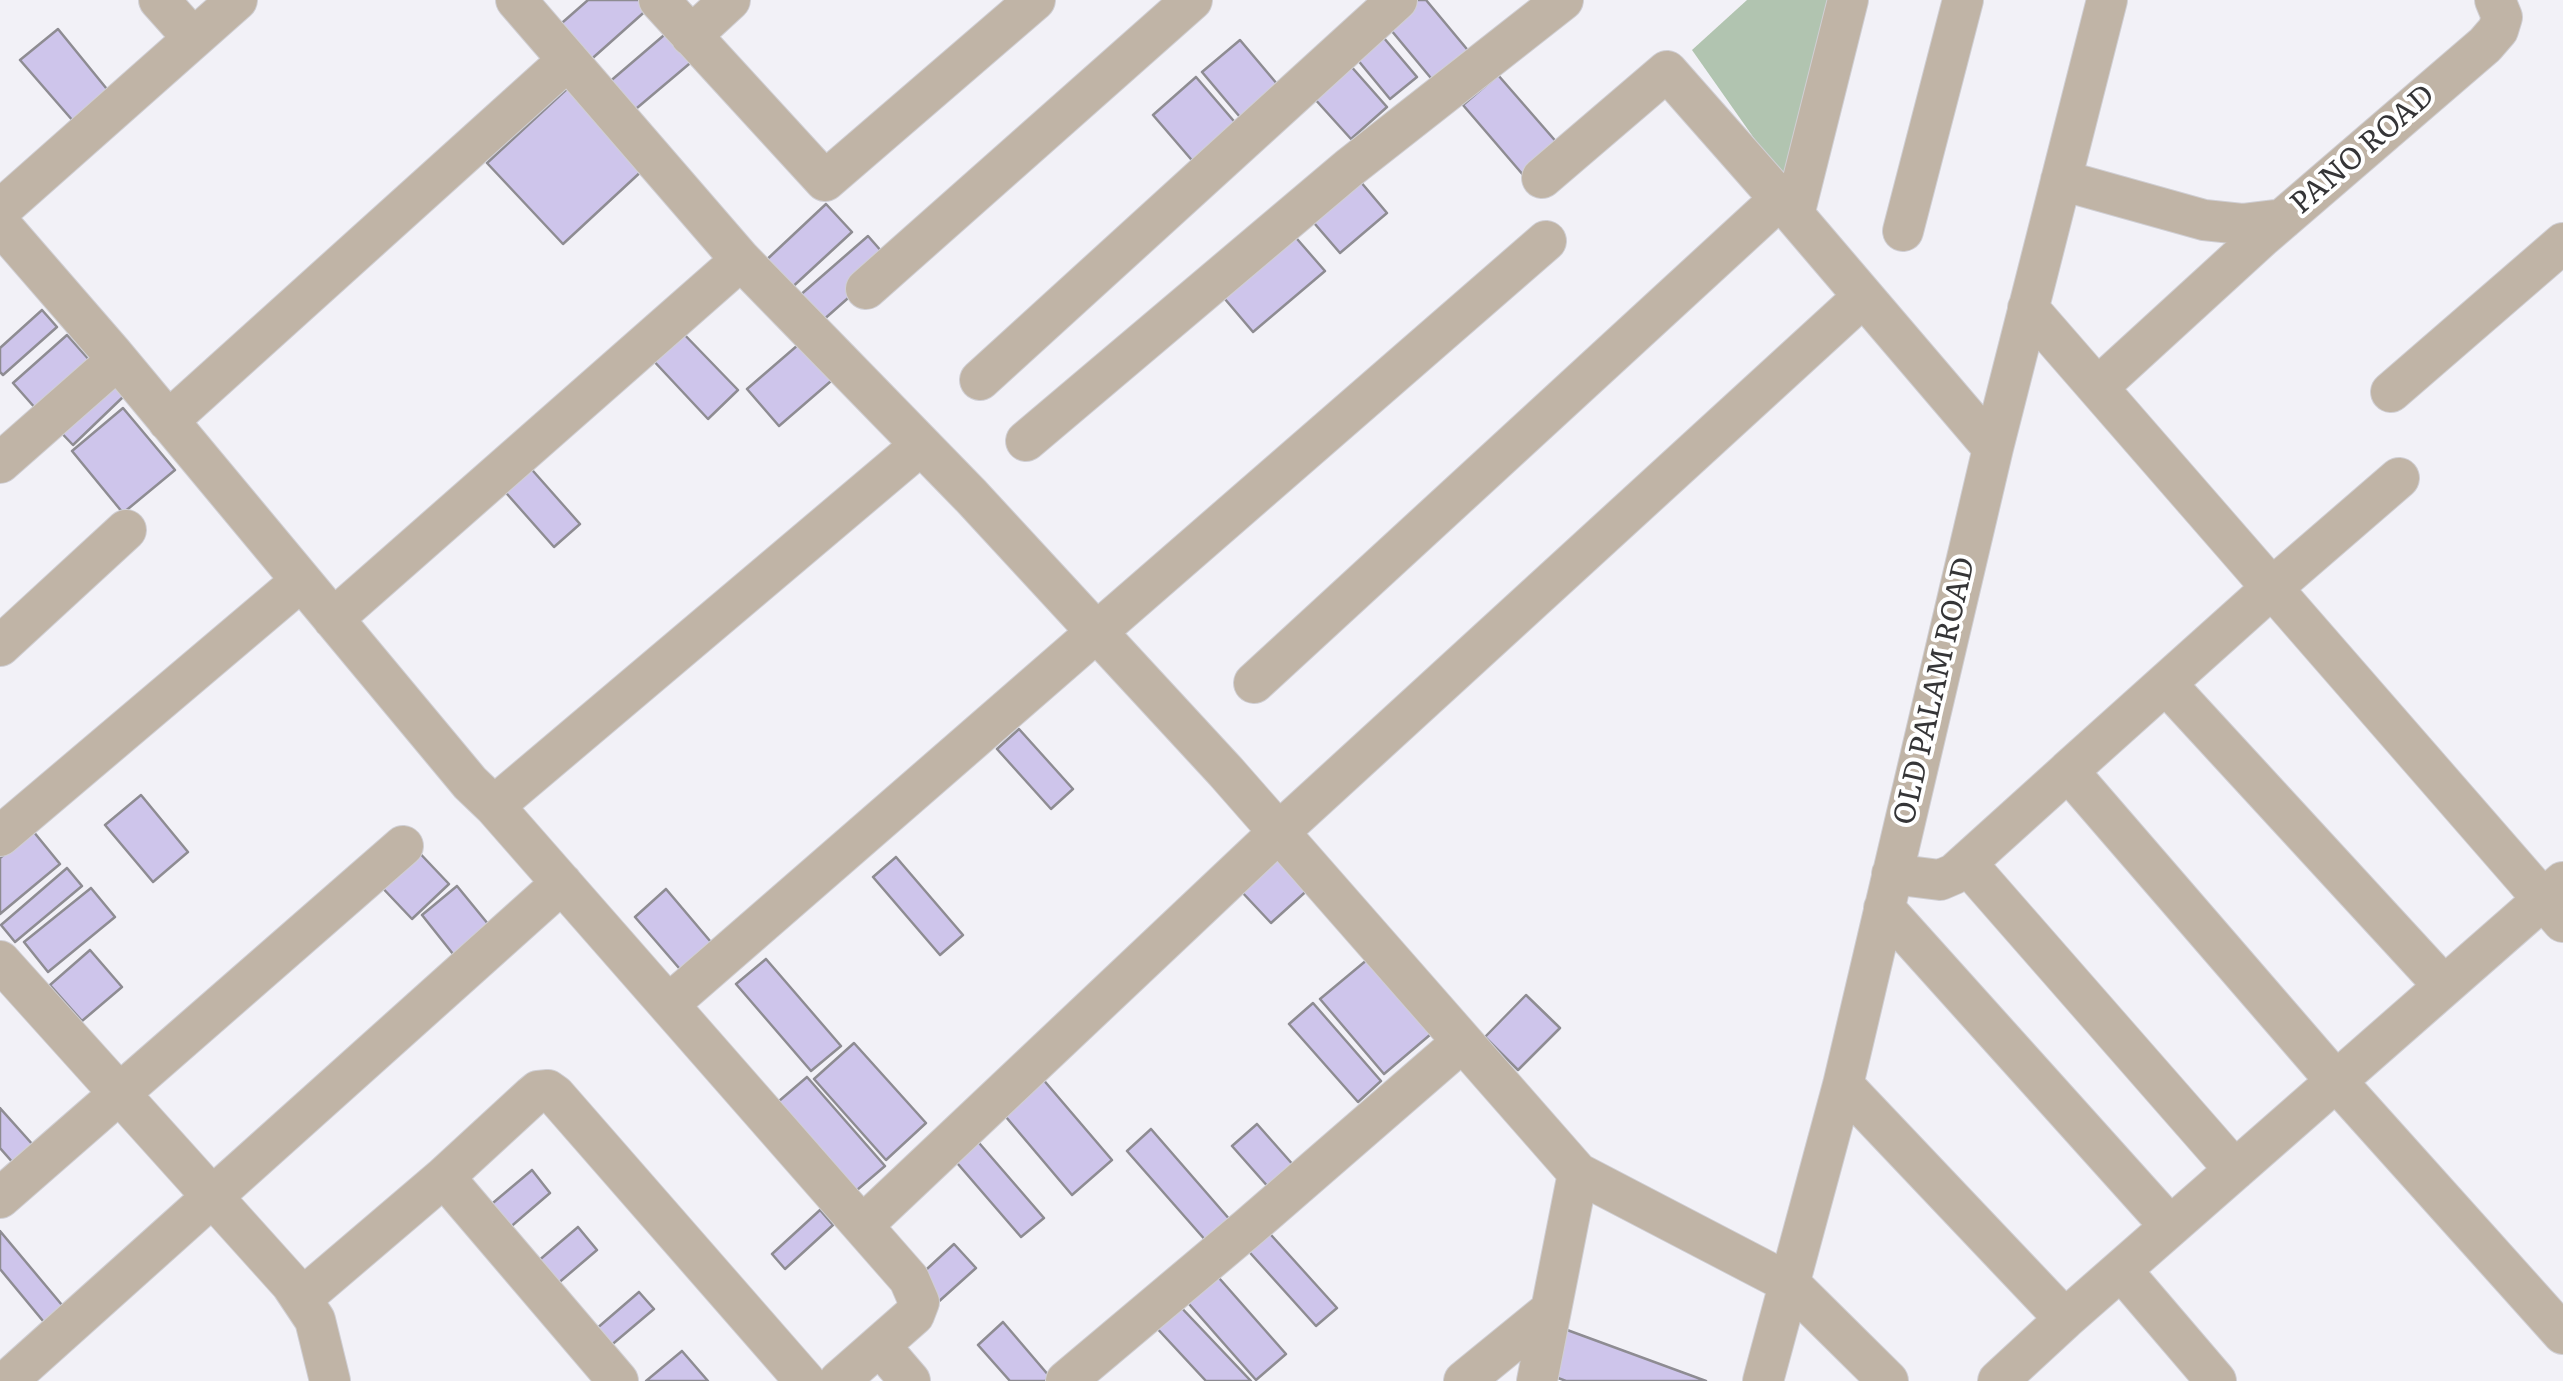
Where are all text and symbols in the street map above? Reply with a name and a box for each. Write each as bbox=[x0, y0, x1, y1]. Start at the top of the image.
street label: PANO ROAD bbox=[2284, 78, 2442, 222]
street label: OLD PALAM ROAD bbox=[1887, 554, 1983, 828]

